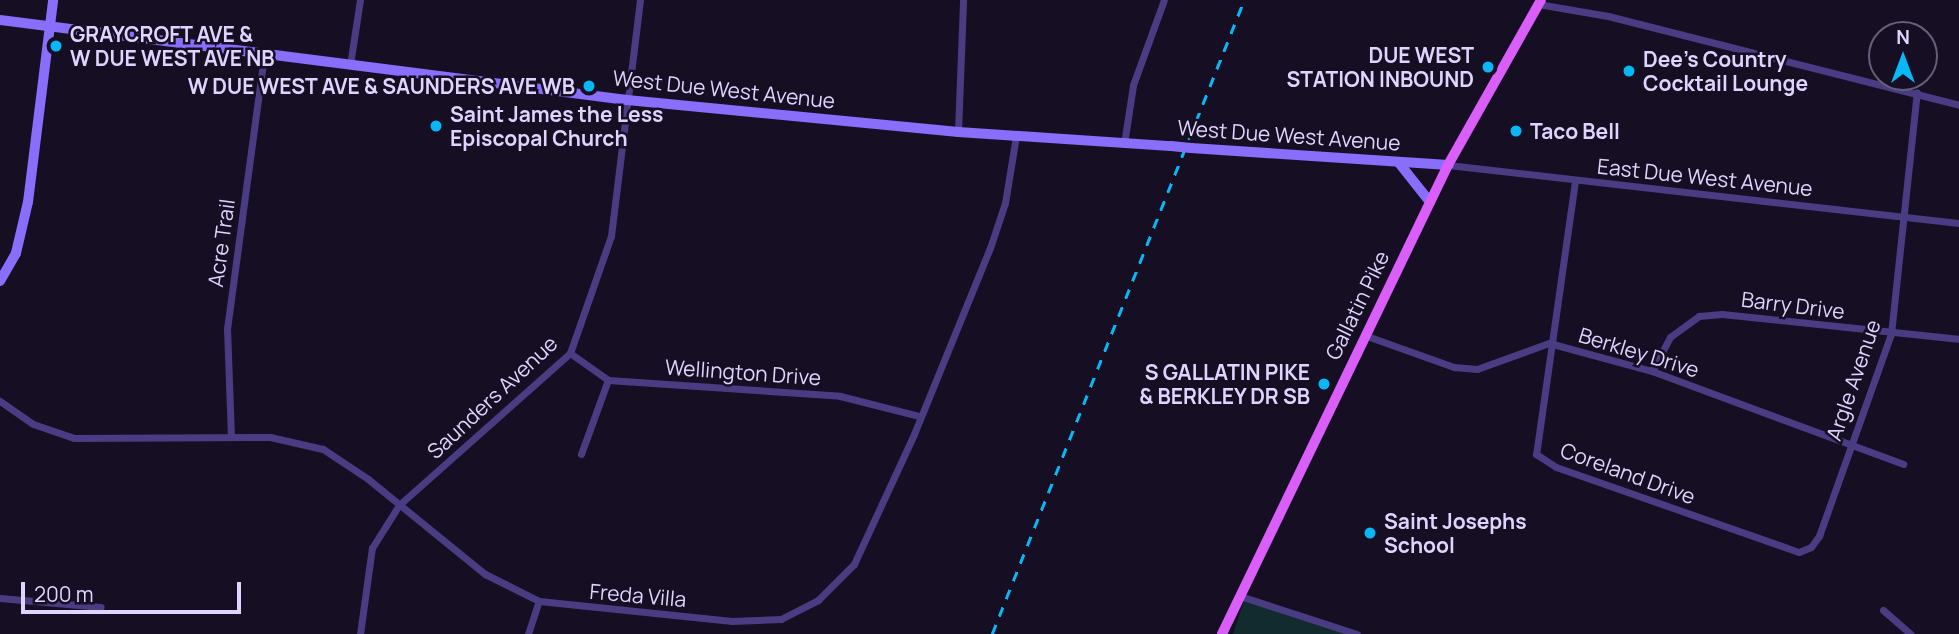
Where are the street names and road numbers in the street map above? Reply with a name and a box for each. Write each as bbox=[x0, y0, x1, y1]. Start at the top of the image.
street label: West Due West Avenue bbox=[612, 65, 836, 113]
street label: West Due West Avenue bbox=[1177, 115, 1401, 155]
street label: East Due West Avenue bbox=[1596, 153, 1814, 201]
street label: Acre Trail bbox=[202, 197, 240, 289]
street label: Gallatin Pike bbox=[1320, 246, 1394, 364]
street label: Barry Drive bbox=[1740, 286, 1846, 324]
street label: Argle Avenue bbox=[1821, 316, 1885, 444]
street label: Berkley Drive bbox=[1576, 322, 1702, 382]
street label: Saunders Avenue bbox=[422, 330, 562, 464]
street label: Wellington Drive bbox=[664, 354, 822, 390]
street label: Coreland Drive bbox=[1557, 437, 1699, 509]
street label: Freda Villa bbox=[589, 578, 687, 612]

